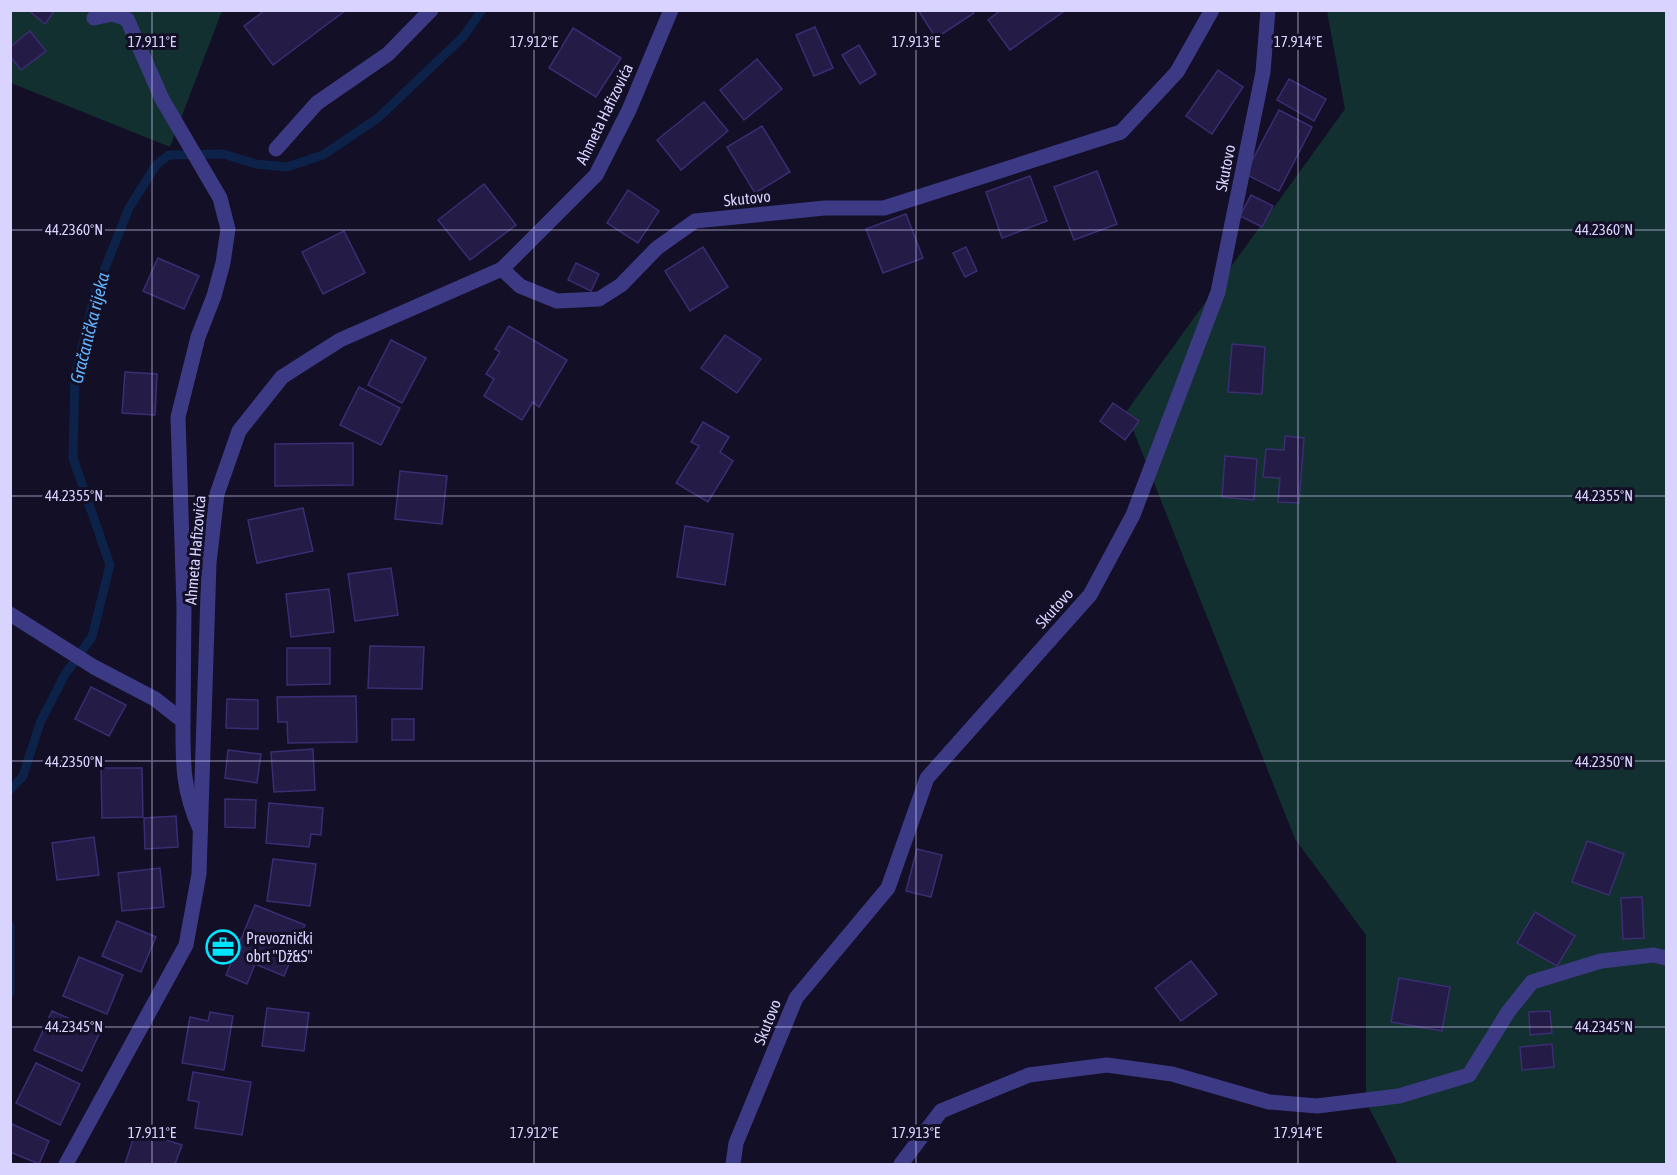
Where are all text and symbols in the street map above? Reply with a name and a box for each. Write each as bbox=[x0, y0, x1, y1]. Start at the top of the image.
text: 17.911°E bbox=[128, 33, 177, 50]
text: 17.912°E bbox=[510, 33, 559, 50]
text: 17.913°E bbox=[892, 33, 941, 50]
text: 17.914°E bbox=[1274, 33, 1323, 50]
street label: Ahmeta Hafizovića bbox=[572, 61, 636, 167]
street label: Skutovo bbox=[1212, 143, 1238, 193]
street label: Skutovo bbox=[723, 187, 771, 209]
text: 44.2360°N bbox=[45, 221, 103, 238]
text: 44.2360°N bbox=[1575, 221, 1633, 238]
water label: Gračanička rijeka bbox=[66, 270, 114, 385]
text: 44.2355°N bbox=[45, 487, 103, 504]
text: 44.2355°N bbox=[1575, 487, 1633, 504]
street label: Ahmeta Hafizovića bbox=[181, 494, 209, 606]
street label: Skutovo bbox=[1032, 584, 1076, 632]
text: 44.2350°N bbox=[45, 753, 103, 770]
text: 44.2350°N bbox=[1575, 753, 1633, 770]
office icon: Prevoznički obrt "Dž&S" bbox=[205, 929, 241, 965]
place label: Prevoznički obrt "Dž&S" bbox=[246, 929, 313, 965]
street label: Skutovo bbox=[750, 997, 784, 1047]
text: 44.2345°N bbox=[45, 1018, 103, 1035]
text: 44.2345°N bbox=[1575, 1018, 1633, 1035]
text: 17.911°E bbox=[128, 1124, 177, 1141]
text: 17.912°E bbox=[510, 1124, 559, 1141]
text: 17.913°E bbox=[892, 1124, 941, 1141]
text: 17.914°E bbox=[1274, 1124, 1323, 1141]

